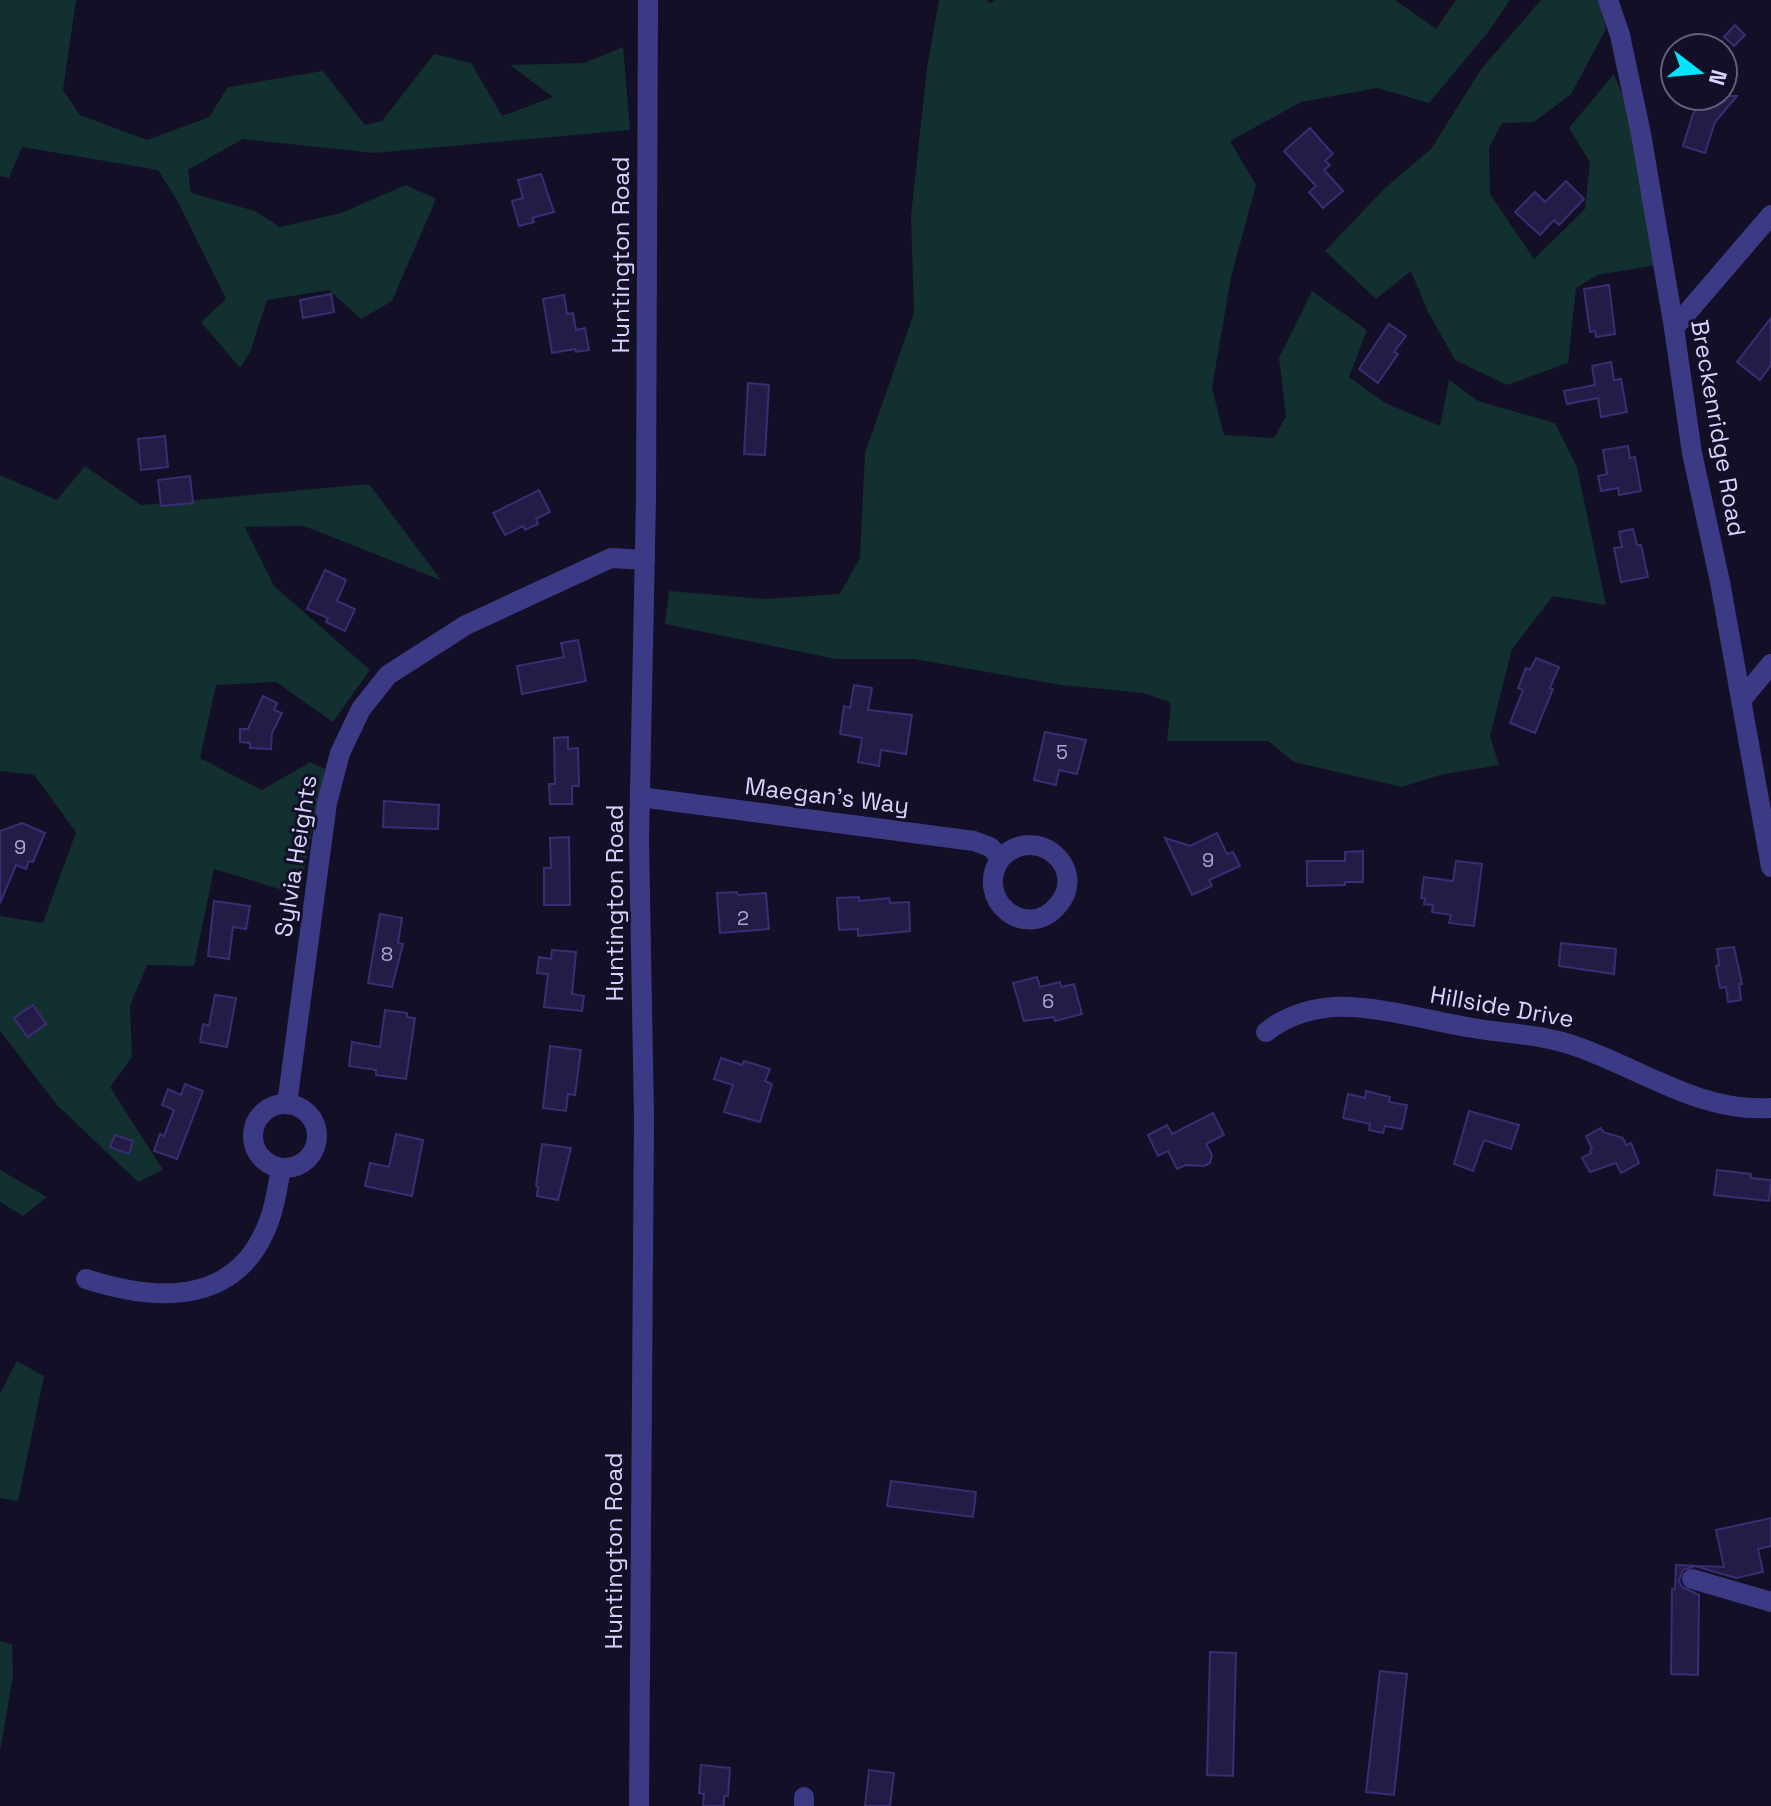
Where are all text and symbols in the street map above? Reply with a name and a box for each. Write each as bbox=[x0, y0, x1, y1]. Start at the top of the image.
north arrow bbox=[1659, 32, 1739, 112]
text: N bbox=[1703, 67, 1734, 88]
street label: Huntington Road bbox=[605, 156, 636, 354]
street label: Breckenridge Road bbox=[1684, 317, 1753, 539]
house number: 5 bbox=[1056, 739, 1068, 765]
street label: Maegan's Way bbox=[743, 770, 911, 821]
street label: Sylvia Heights bbox=[267, 773, 324, 939]
street label: Huntington Road bbox=[599, 804, 630, 1002]
house number: 9 bbox=[14, 834, 26, 860]
house number: 9 bbox=[1202, 847, 1214, 873]
house number: 2 bbox=[737, 905, 749, 931]
house number: 8 bbox=[381, 941, 393, 967]
street label: Hillside Drive bbox=[1428, 979, 1576, 1034]
house number: 6 bbox=[1042, 988, 1054, 1014]
street label: Huntington Road bbox=[598, 1452, 629, 1650]

